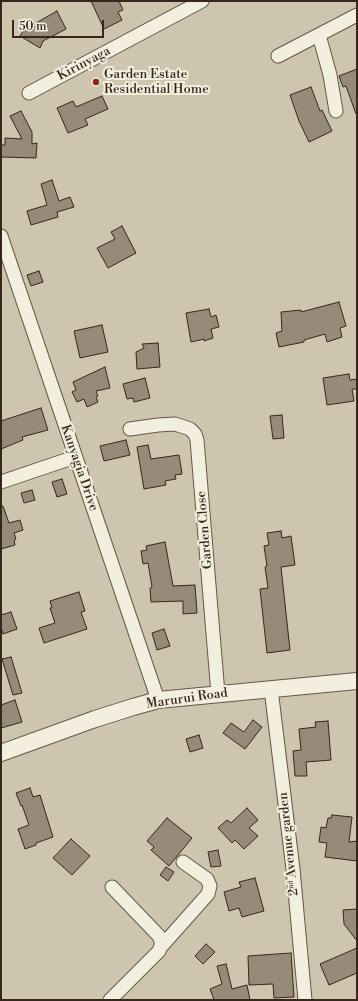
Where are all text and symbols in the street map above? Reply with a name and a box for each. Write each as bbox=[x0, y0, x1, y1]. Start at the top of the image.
scale bar bbox=[14, 12, 106, 38]
text: 50 m bbox=[19, 19, 47, 34]
street label: Kirinyaga bbox=[55, 44, 113, 84]
place label: Garden Estate Residential Home bbox=[104, 67, 209, 98]
marker: Garden Estate Residential Home bbox=[91, 77, 101, 87]
street label: Kanyagia Drive bbox=[57, 423, 101, 513]
street label: Garden Close bbox=[194, 490, 216, 570]
street label: Marurui Road bbox=[145, 686, 229, 712]
street label: 2ⁿᵈ Avenue garden bbox=[276, 791, 302, 897]

